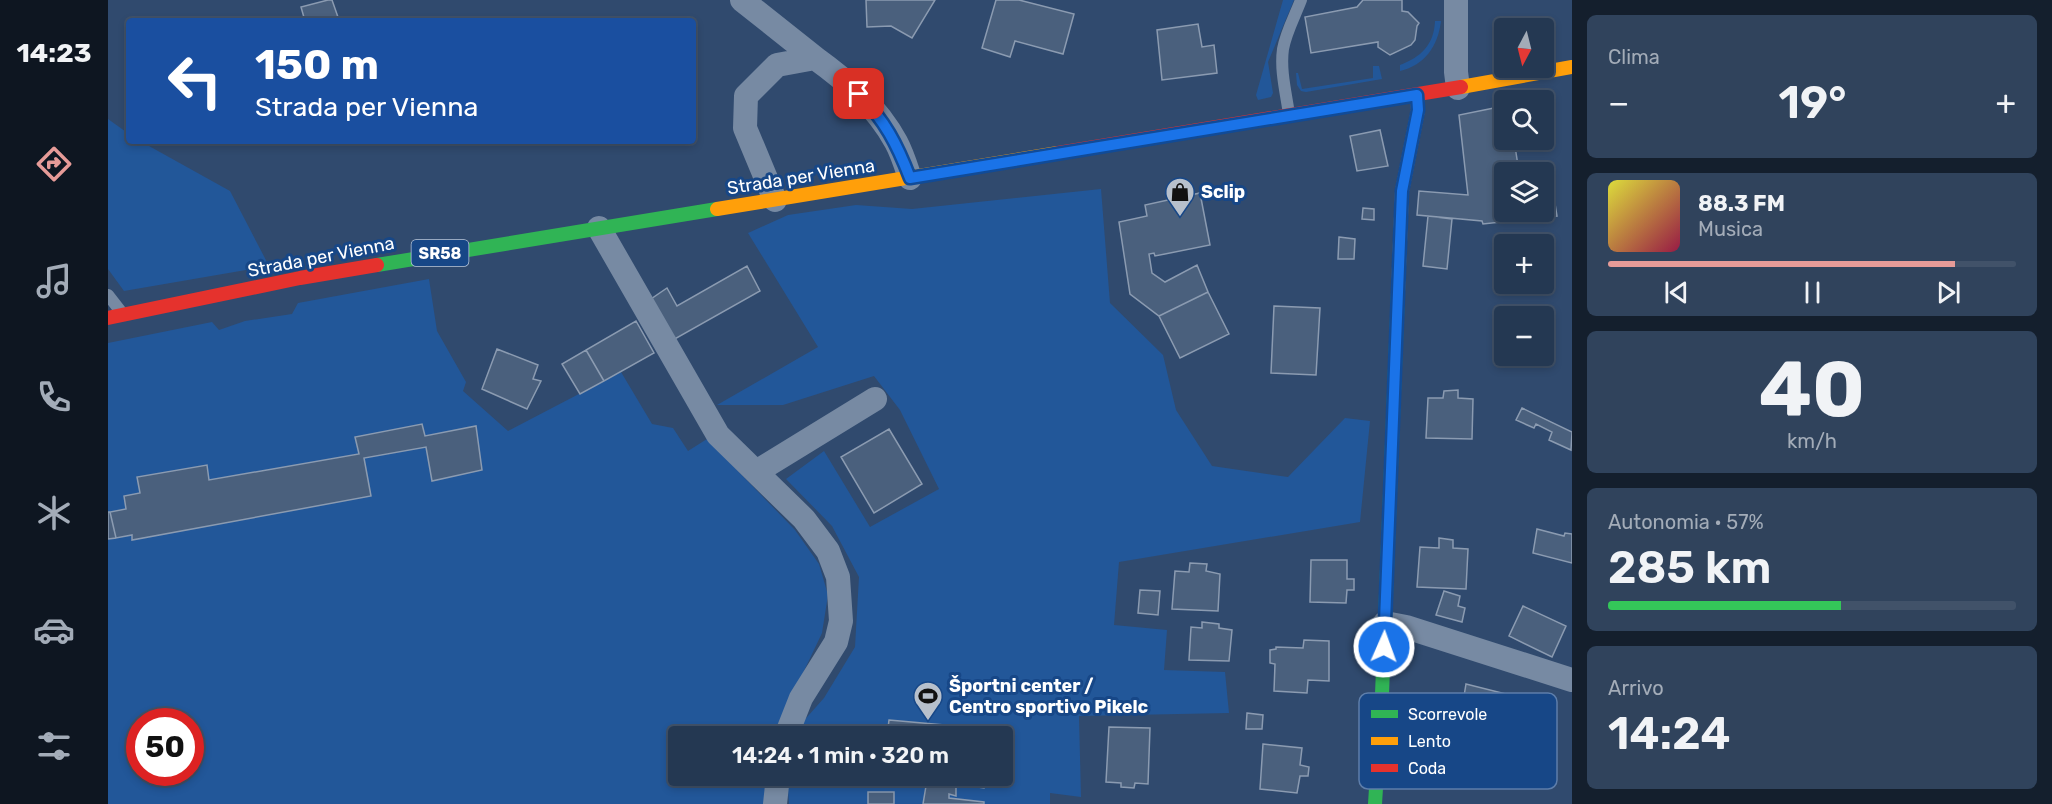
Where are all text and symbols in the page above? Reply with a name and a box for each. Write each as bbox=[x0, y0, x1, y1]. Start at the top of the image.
north arrow bbox=[1494, 18, 1554, 78]
map controls bbox=[1494, 18, 1554, 366]
text: 14:23 bbox=[16, 37, 92, 69]
text: 150 m bbox=[255, 40, 379, 90]
icon: left bbox=[156, 42, 234, 120]
text: Clima bbox=[1608, 45, 1660, 69]
pin bbox=[833, 68, 884, 119]
text: 19° bbox=[1778, 76, 1846, 129]
icon: arrive bbox=[842, 77, 875, 110]
text: − bbox=[1608, 83, 1629, 122]
text: + bbox=[1995, 83, 2016, 122]
button: search bbox=[1494, 90, 1554, 150]
text: Strada per Vienna bbox=[255, 91, 479, 123]
icon: directions bbox=[33, 143, 75, 185]
street label: Strada per Vienna bbox=[726, 154, 876, 200]
button: layers bbox=[1494, 162, 1554, 222]
shop icon: Sclip bbox=[1164, 176, 1196, 218]
place label: Sclip bbox=[1201, 181, 1245, 203]
text: 88.3 FM bbox=[1698, 190, 1785, 217]
text: Musica bbox=[1698, 217, 1763, 241]
street label: Strada per Vienna bbox=[246, 232, 396, 282]
button: + bbox=[1494, 234, 1554, 294]
road number: SR58 bbox=[412, 240, 468, 266]
icon: music bbox=[33, 260, 75, 302]
icon: previous bbox=[1660, 276, 1693, 309]
icon: pause bbox=[1796, 276, 1829, 309]
icon: next bbox=[1932, 276, 1965, 309]
button: − bbox=[1494, 306, 1554, 366]
text: 40 bbox=[1759, 343, 1865, 436]
icon: phone bbox=[33, 376, 75, 418]
text: km/h bbox=[1787, 429, 1837, 453]
icon: climate bbox=[33, 492, 75, 534]
text: Autonomia · 57% bbox=[1608, 510, 1764, 534]
text: 285 km bbox=[1608, 541, 1771, 594]
icon: car bbox=[33, 609, 75, 651]
position arrow bbox=[1352, 615, 1416, 679]
place label: Športni center / Centro sportivo Pikelc bbox=[949, 675, 1149, 718]
text: Arrivo bbox=[1608, 676, 1664, 700]
sports icon: Športni center / Centro sportivo Pikelc bbox=[912, 680, 944, 722]
legend bbox=[1359, 693, 1557, 789]
text: Scorrevole bbox=[1408, 705, 1487, 724]
text: 14:24 bbox=[1608, 707, 1731, 760]
speed limit sign: 50 bbox=[126, 708, 204, 786]
icon: filters bbox=[33, 725, 75, 767]
text: Lento bbox=[1408, 732, 1451, 751]
text: 14:24 · 1 min · 320 m bbox=[732, 742, 949, 769]
text: Coda bbox=[1408, 759, 1446, 778]

